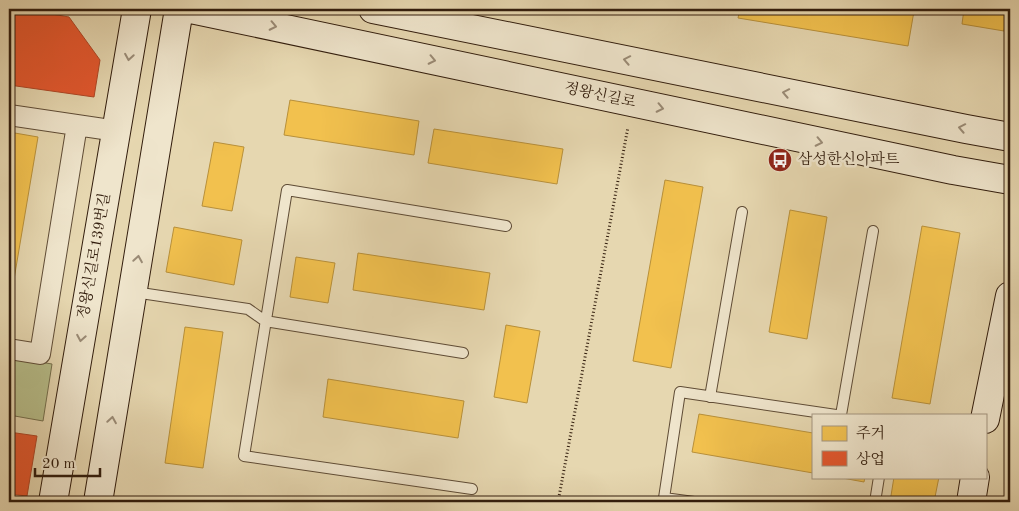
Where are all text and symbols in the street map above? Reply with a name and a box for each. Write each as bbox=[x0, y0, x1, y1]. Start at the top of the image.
one-way arrow bbox=[269, 20, 278, 31]
one-way arrow bbox=[124, 52, 134, 61]
one-way arrow bbox=[428, 54, 437, 65]
one-way arrow bbox=[622, 55, 631, 66]
street label: 정왕신길로 bbox=[563, 79, 638, 111]
one-way arrow bbox=[781, 88, 790, 98]
one-way arrow bbox=[655, 102, 664, 113]
one-way arrow bbox=[958, 124, 967, 134]
one-way arrow bbox=[814, 136, 823, 147]
bus stop icon: 삼성한신아파트 bbox=[767, 147, 793, 173]
place label: 삼성한신아파트 bbox=[798, 151, 900, 168]
street label: 정왕신길로139번길 bbox=[75, 192, 113, 320]
one-way arrow bbox=[132, 255, 143, 263]
one-way arrow bbox=[77, 334, 87, 342]
legend bbox=[812, 414, 986, 478]
one-way arrow bbox=[106, 415, 116, 424]
text: 주거 bbox=[856, 425, 885, 442]
scale bar bbox=[35, 446, 100, 478]
text: 상업 bbox=[856, 451, 885, 468]
text: 20 m bbox=[42, 457, 76, 472]

